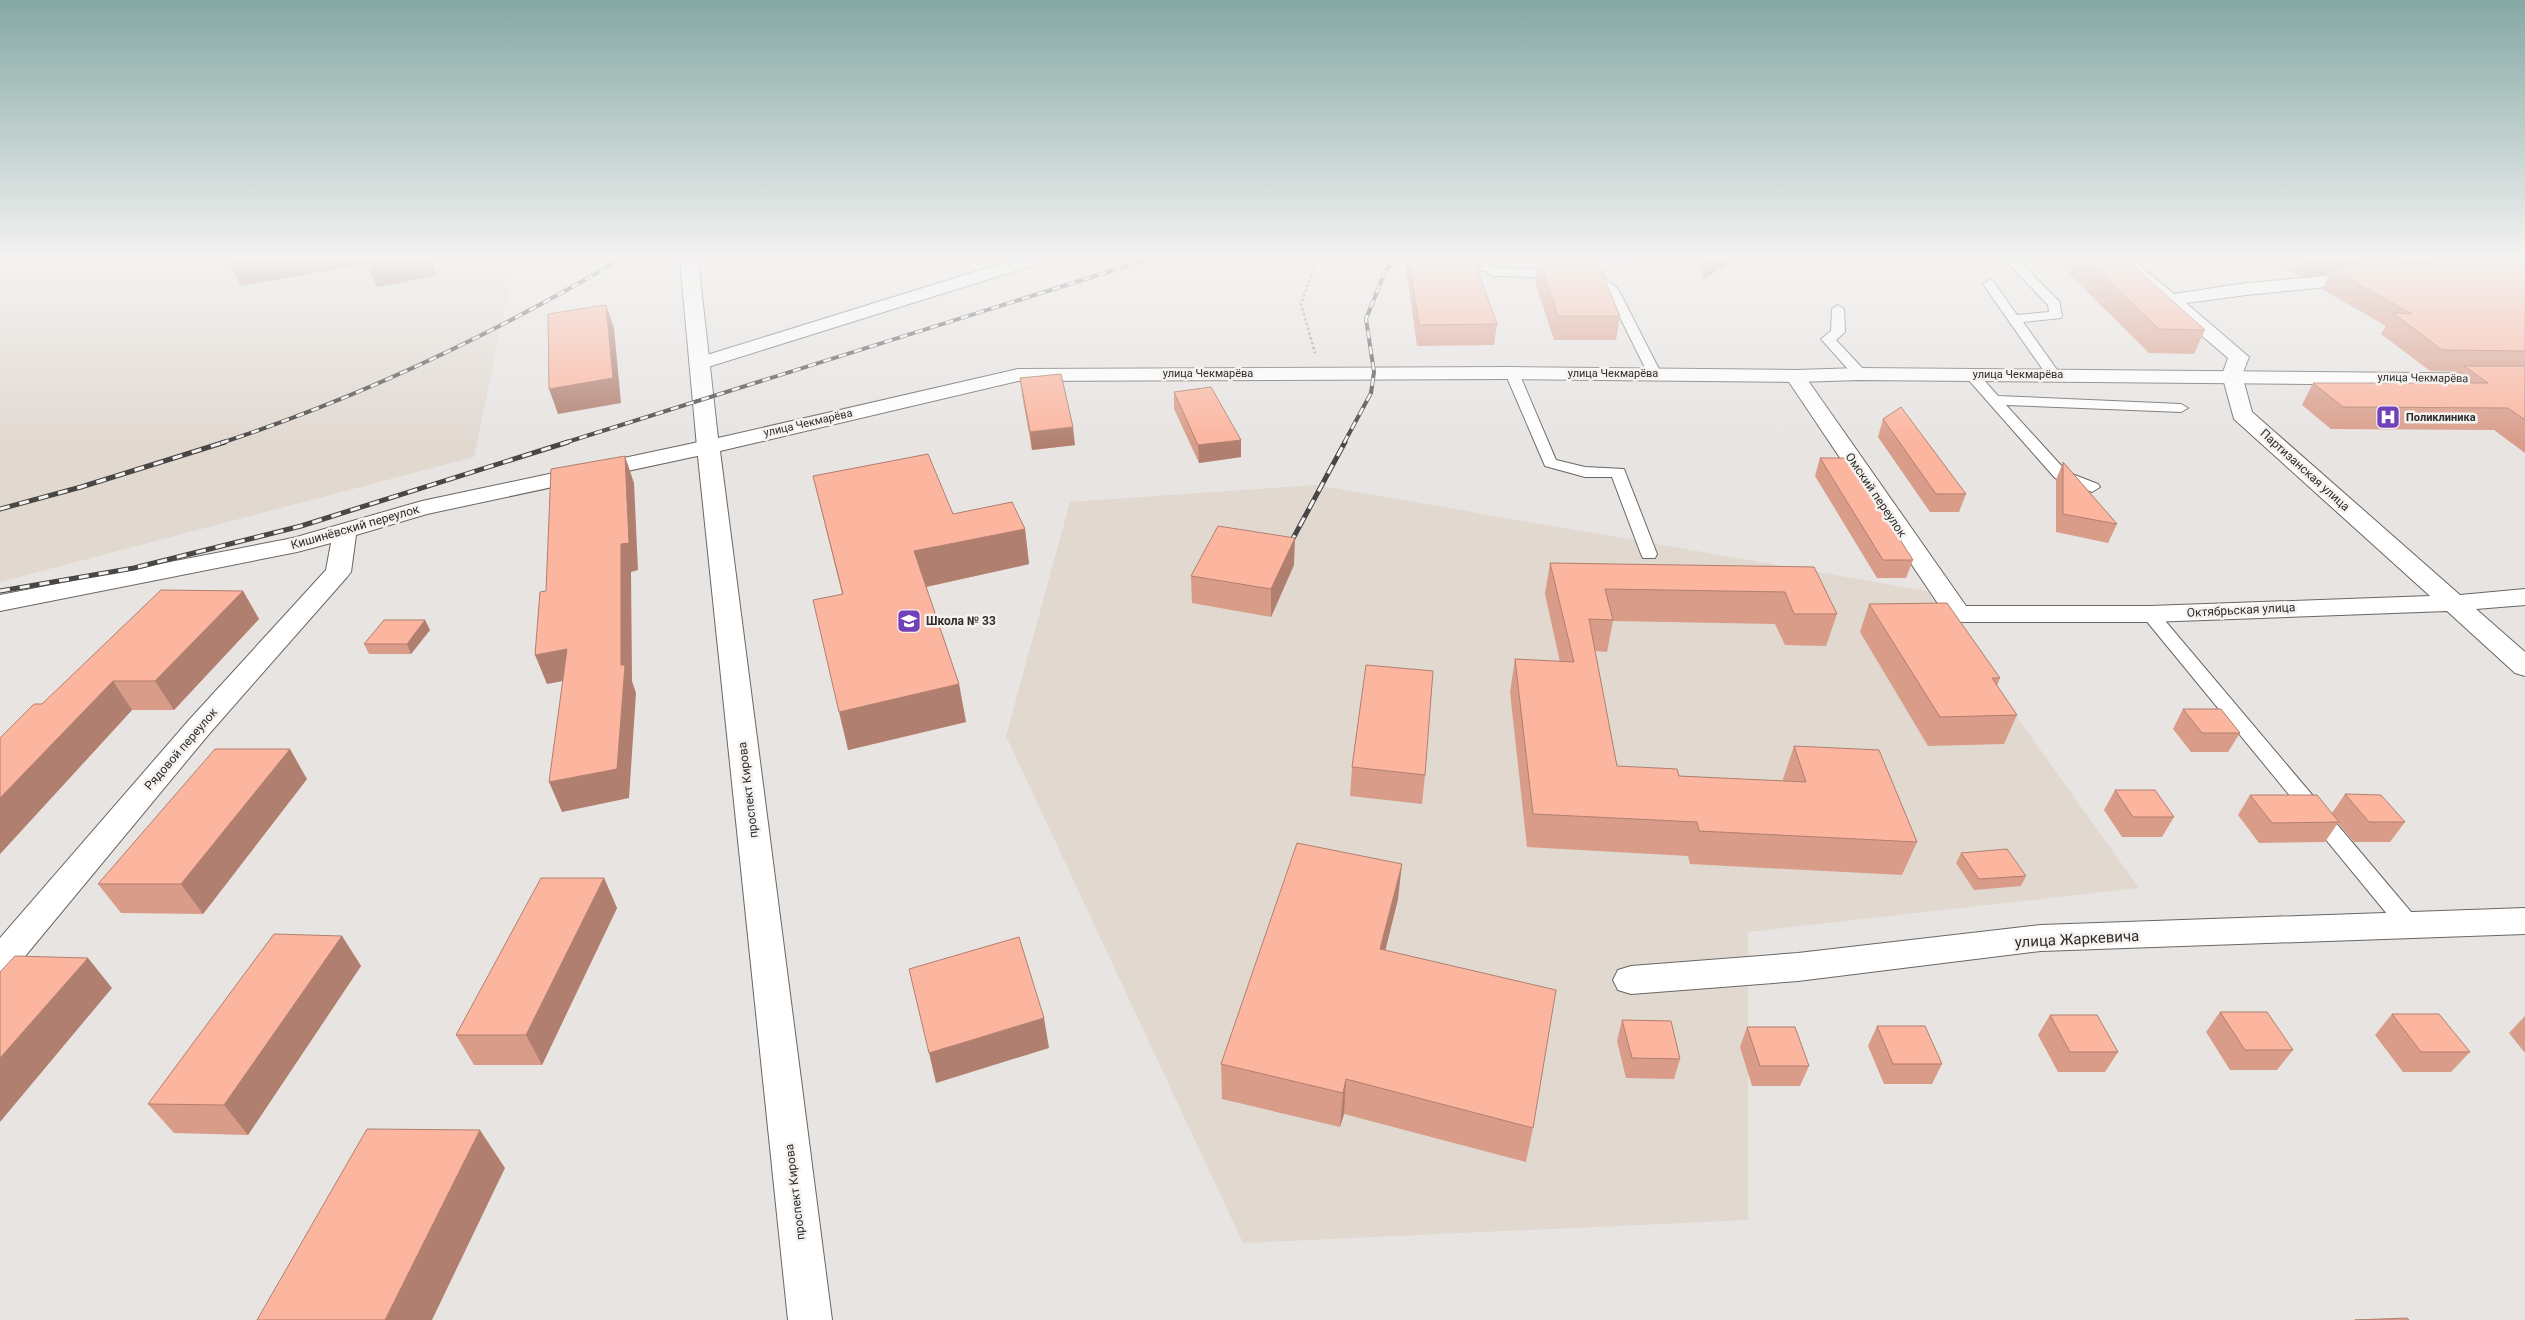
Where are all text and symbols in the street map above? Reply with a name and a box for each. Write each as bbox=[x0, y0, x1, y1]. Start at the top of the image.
street label: улица Чекмарёва bbox=[1163, 367, 1253, 380]
street label: улица Чекмарёва bbox=[1568, 367, 1658, 380]
street label: улица Чекмарёва bbox=[1973, 368, 2063, 381]
street label: улица Чекмарёва bbox=[2378, 371, 2468, 385]
hospital icon: Поликлиника bbox=[2375, 404, 2401, 430]
street label: улица Чекмарёва bbox=[762, 406, 854, 440]
place label: Поликлиника bbox=[2406, 411, 2476, 424]
street label: Партизанская улица bbox=[2257, 426, 2353, 514]
street label: Омский переулок bbox=[1843, 450, 1910, 540]
street label: Кишинёвский переулок bbox=[289, 502, 421, 552]
street label: Октябрьская улица bbox=[2186, 600, 2296, 620]
school or university icon: Школа № 33 bbox=[896, 608, 922, 634]
place label: Школа № 33 bbox=[926, 614, 996, 628]
street label: Рядовой переулок bbox=[142, 705, 221, 793]
street label: проспект Кирова bbox=[735, 741, 761, 839]
street label: улица Жаркевича bbox=[2014, 927, 2140, 951]
street label: проспект Кирова bbox=[782, 1143, 808, 1241]

